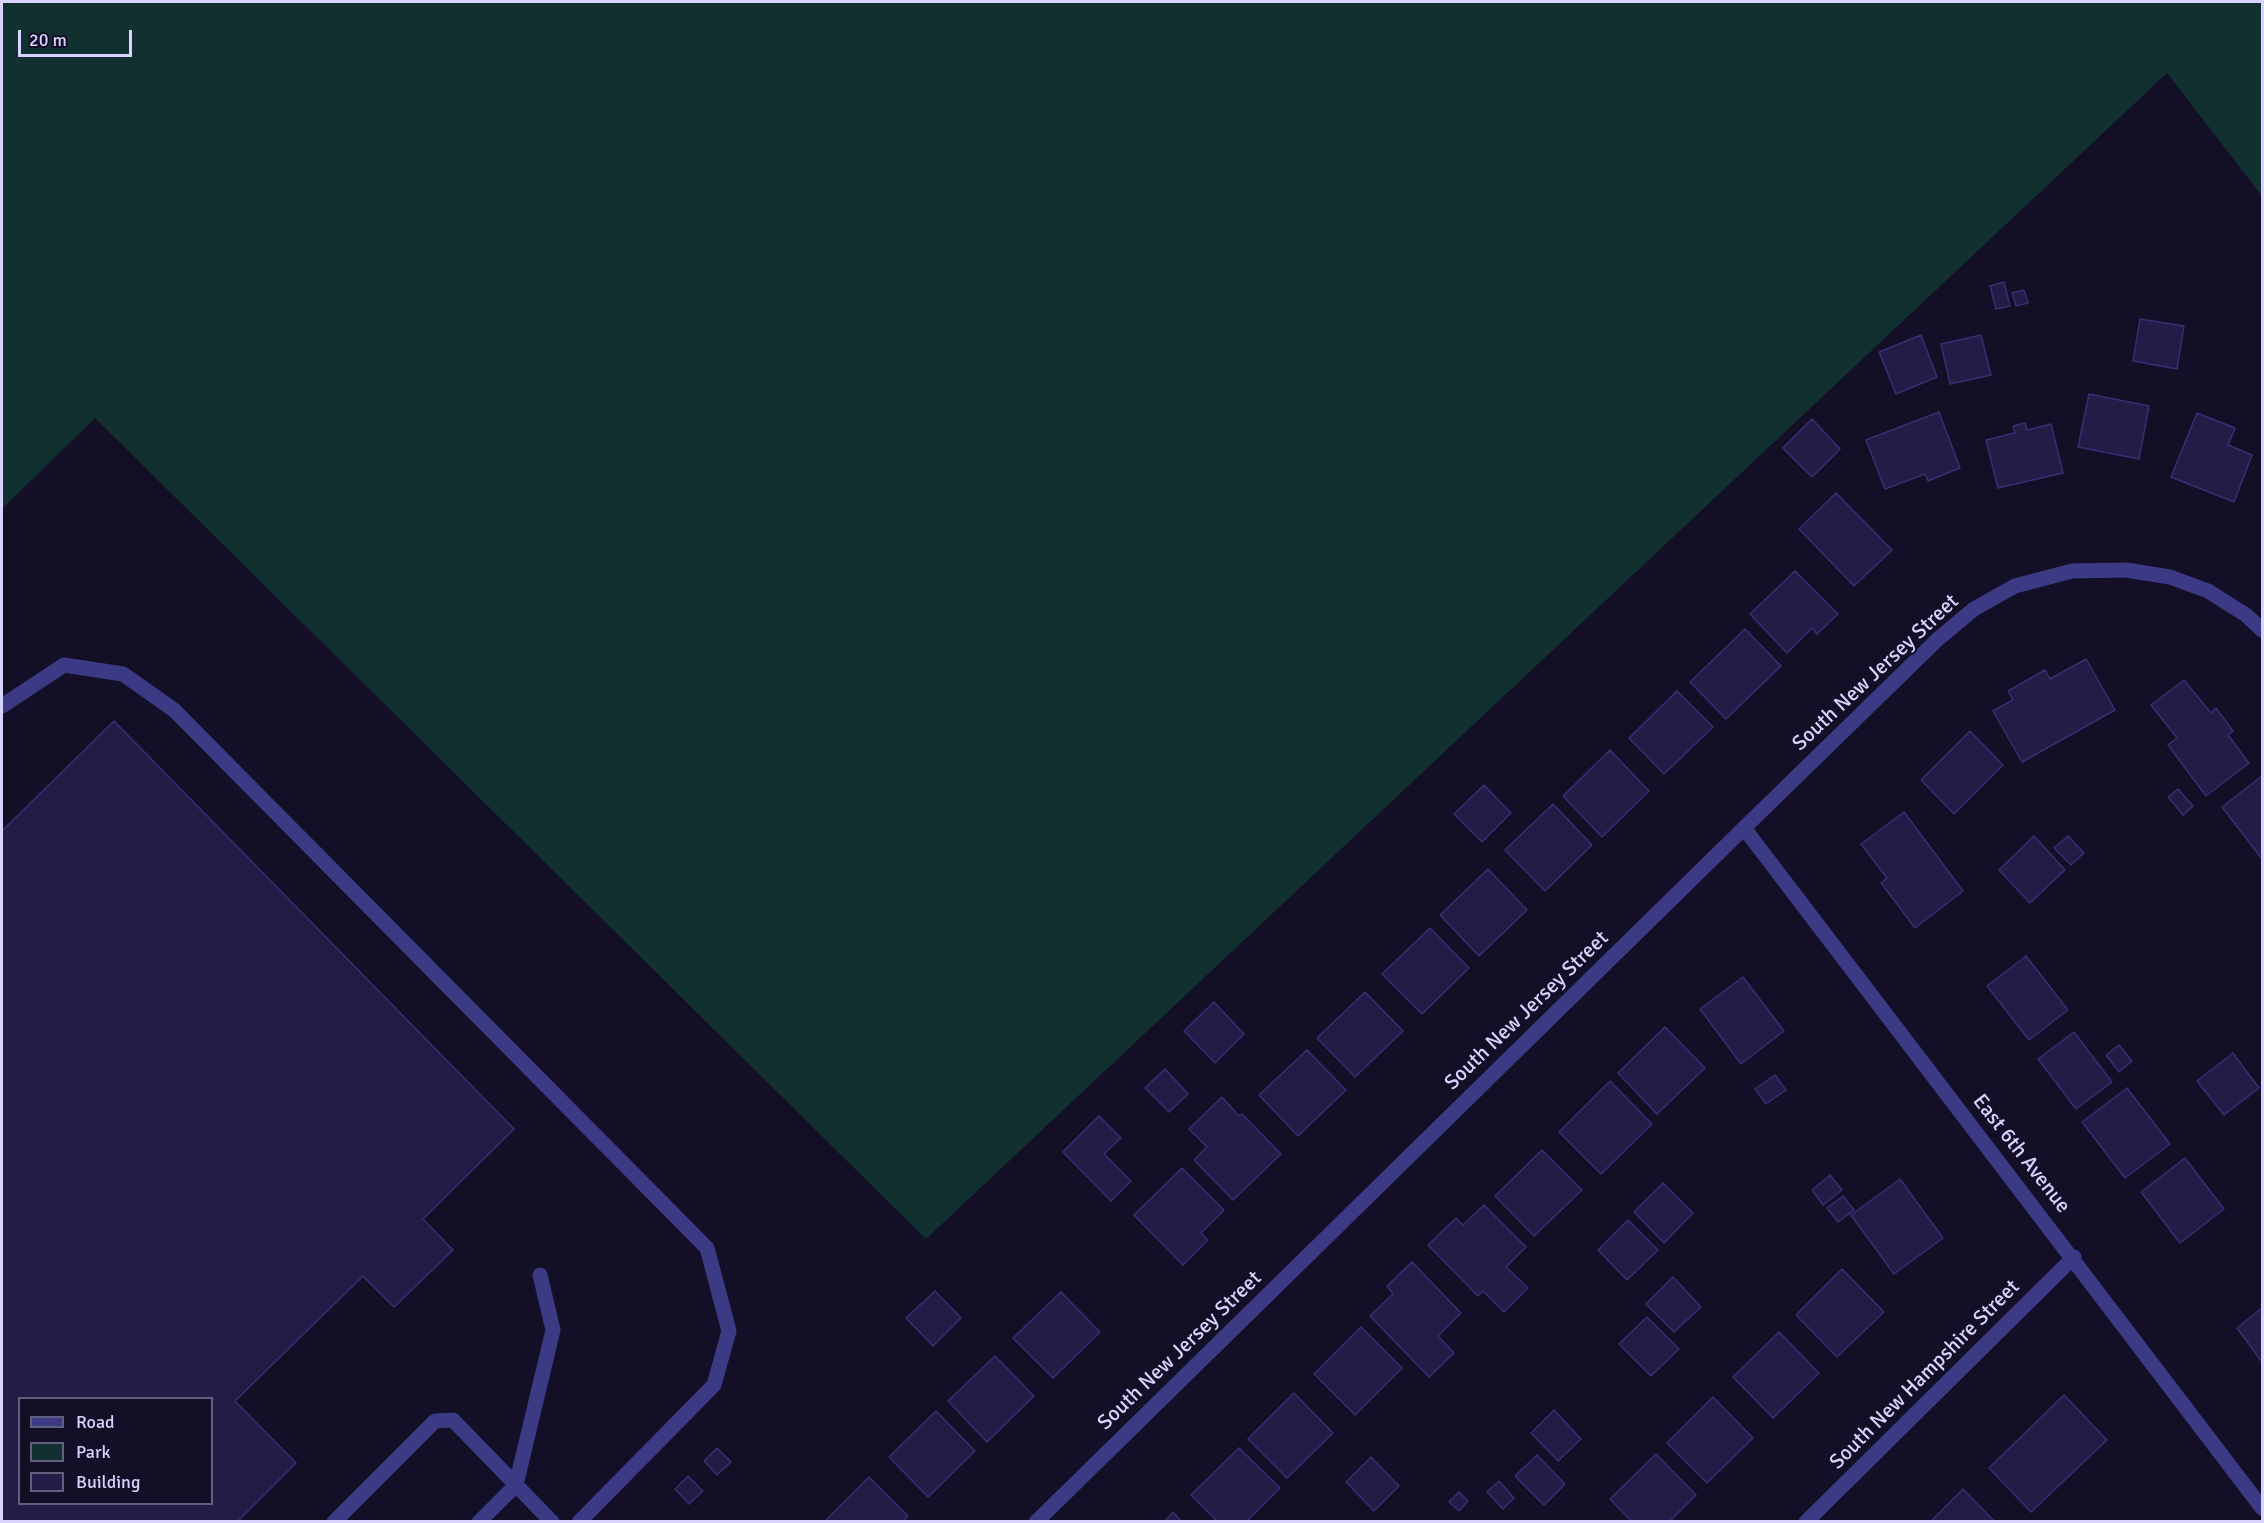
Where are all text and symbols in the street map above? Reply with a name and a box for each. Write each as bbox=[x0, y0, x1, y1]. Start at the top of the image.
scale bar bbox=[21, 18, 135, 56]
text: 20 m bbox=[29, 29, 67, 51]
street label: South New Jersey Street bbox=[1788, 589, 1964, 757]
street label: South New Jersey Street bbox=[1440, 926, 1614, 1096]
street label: East 6th Avenue bbox=[1967, 1090, 2075, 1218]
street label: South New Jersey Street bbox=[1093, 1266, 1267, 1436]
street label: South New Hampshire Street bbox=[1825, 1275, 2025, 1475]
legend bbox=[18, 1397, 213, 1505]
text: Road bbox=[76, 1411, 115, 1433]
text: Park bbox=[76, 1441, 111, 1463]
text: Building bbox=[76, 1471, 140, 1493]

